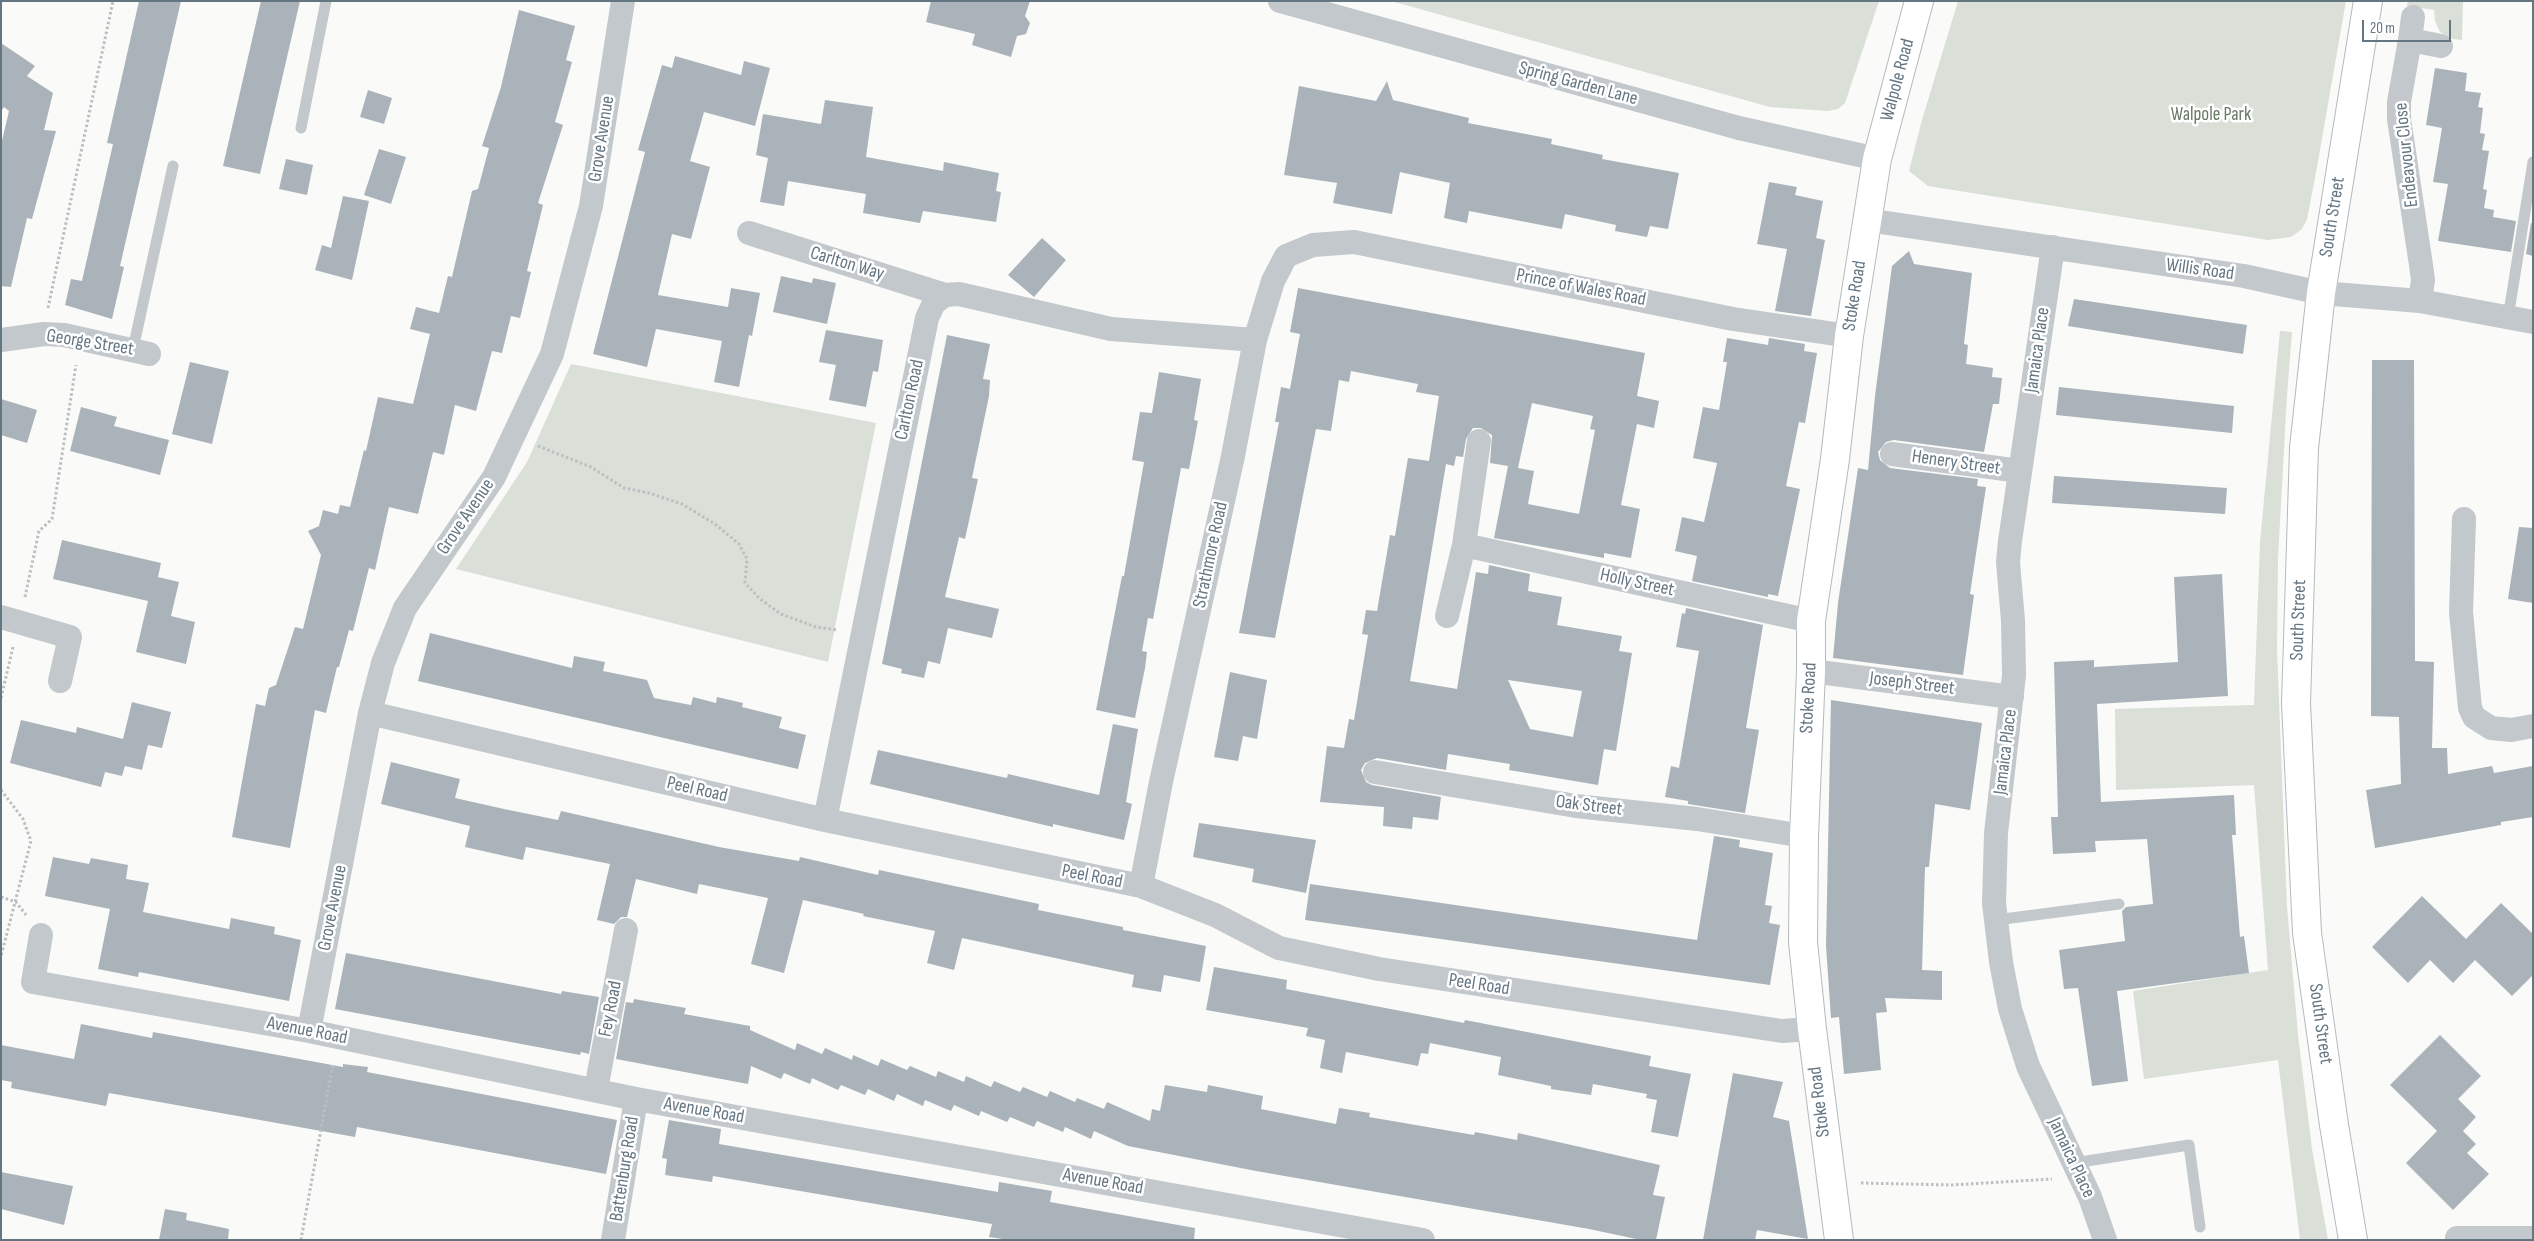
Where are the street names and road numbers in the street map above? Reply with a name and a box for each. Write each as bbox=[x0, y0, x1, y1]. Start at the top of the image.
street label: Walpole Road bbox=[1876, 36, 1920, 124]
street label: Spring Garden Lane bbox=[1516, 57, 1640, 111]
street label: Grove Avenue bbox=[584, 94, 620, 184]
street label: Endeavour Close bbox=[2390, 101, 2424, 209]
street label: South Street bbox=[2315, 175, 2351, 259]
street label: Carlton Way bbox=[807, 242, 887, 286]
street label: Willis Road bbox=[2165, 254, 2235, 286]
street label: Stoke Road bbox=[1838, 259, 1872, 333]
street label: Prince of Wales Road bbox=[1514, 264, 1648, 312]
street label: Jamaica Place bbox=[2021, 306, 2055, 394]
street label: George Street bbox=[45, 325, 135, 361]
street label: Carlton Road bbox=[890, 358, 930, 442]
street label: Henery Street bbox=[1910, 446, 2002, 480]
street label: Grove Avenue bbox=[432, 475, 500, 559]
street label: Strathmore Road bbox=[1189, 500, 1233, 610]
street label: Holly Street bbox=[1598, 564, 1676, 602]
street label: South Street bbox=[2286, 579, 2312, 661]
street label: Stoke Road bbox=[1796, 662, 1822, 734]
street label: Joseph Street bbox=[1868, 667, 1956, 701]
street label: Jamaica Place bbox=[1989, 708, 2023, 796]
street label: Peel Road bbox=[664, 772, 730, 808]
street label: Oak Street bbox=[1554, 791, 1624, 821]
street label: Peel Road bbox=[1060, 860, 1124, 894]
street label: Grove Avenue bbox=[314, 863, 352, 953]
street label: Peel Road bbox=[1447, 969, 1511, 1001]
street label: Fey Road bbox=[594, 979, 628, 1039]
street label: South Street bbox=[2303, 982, 2337, 1066]
street label: Avenue Road bbox=[265, 1012, 349, 1050]
street label: Stoke Road bbox=[1804, 1065, 1836, 1139]
street label: Avenue Road bbox=[662, 1093, 746, 1129]
street label: Jamaica Place bbox=[2043, 1114, 2099, 1202]
street label: Battenburg Road bbox=[605, 1115, 645, 1223]
street label: Avenue Road bbox=[1061, 1164, 1145, 1200]

